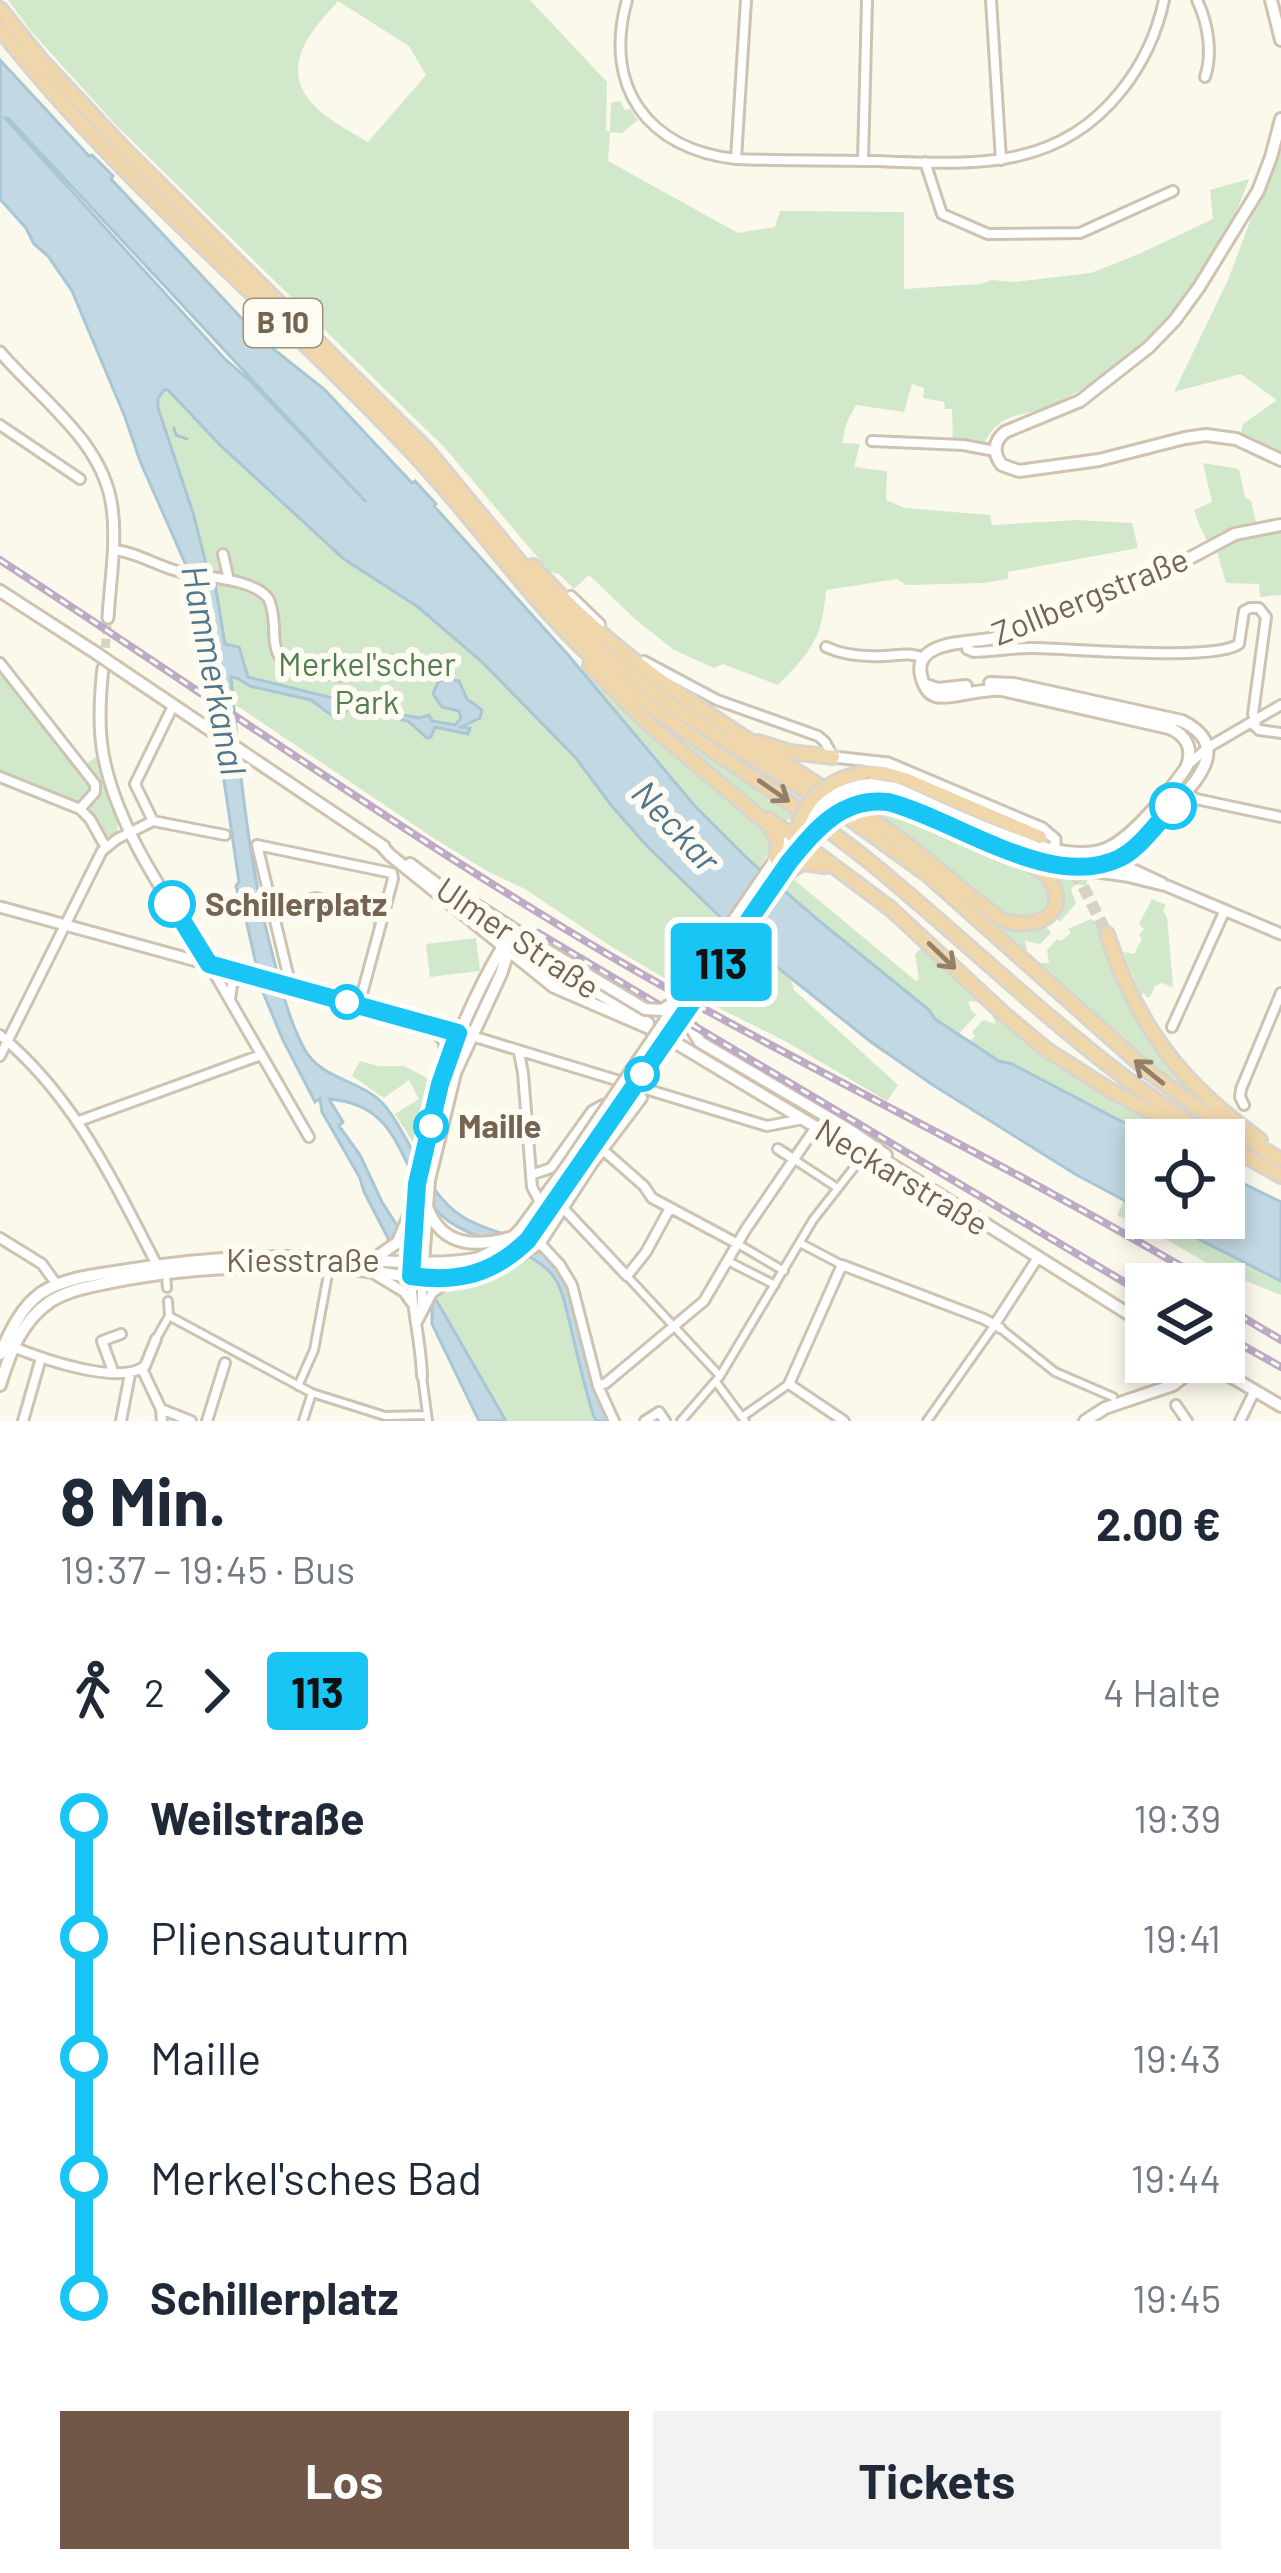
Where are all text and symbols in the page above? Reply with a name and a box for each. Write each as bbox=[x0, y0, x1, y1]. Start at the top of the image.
road number: B 10 bbox=[244, 299, 322, 347]
street label: Zollbergstraße bbox=[986, 537, 1194, 653]
water label: Hammerkanal bbox=[174, 561, 257, 778]
park label: Merkel'scher Park bbox=[278, 643, 456, 721]
water label: Neckar bbox=[624, 770, 731, 880]
one-way arrow bbox=[756, 778, 790, 803]
unlabelled marker bbox=[1151, 784, 1195, 828]
street label: Ulmer Straße bbox=[429, 868, 608, 1006]
marker: Schillerplatz bbox=[150, 882, 194, 926]
place label: Schillerplatz bbox=[205, 883, 387, 923]
line badge: 113 bbox=[652, 923, 790, 1001]
text: 113 bbox=[695, 937, 747, 987]
one-way arrow bbox=[927, 941, 956, 969]
unlabelled marker bbox=[331, 986, 363, 1018]
unlabelled marker bbox=[626, 1058, 658, 1090]
one-way arrow bbox=[1134, 1059, 1165, 1086]
place label: Maille bbox=[458, 1105, 542, 1145]
street label: Neckarstraße bbox=[809, 1109, 996, 1243]
marker: Maille bbox=[415, 1110, 447, 1142]
map controls bbox=[1125, 1119, 1245, 1383]
button: locate bbox=[1125, 1119, 1245, 1239]
street label: Kiesstraße bbox=[226, 1239, 380, 1279]
button: layers bbox=[1125, 1263, 1245, 1383]
text: 8 Min. bbox=[60, 1460, 226, 1539]
text: 2.00 € bbox=[1096, 1496, 1221, 1550]
text: 19:37 – 19:45 · Bus bbox=[60, 1545, 355, 1592]
icon: walk bbox=[60, 1658, 126, 1724]
icon: forward bbox=[183, 1658, 249, 1724]
text: 113 bbox=[291, 1666, 344, 1716]
text: 2 bbox=[144, 1668, 165, 1715]
text: 4 Halte bbox=[1103, 1668, 1221, 1715]
text: Weilstraße bbox=[150, 1790, 364, 1844]
text: 19:39 bbox=[1133, 1794, 1221, 1841]
text: Pliensauturm bbox=[150, 1910, 410, 1964]
text: 19:41 bbox=[1142, 1914, 1221, 1961]
text: Maille bbox=[150, 2030, 261, 2084]
text: 19:43 bbox=[1132, 2034, 1221, 2081]
text: Merkel'sches Bad bbox=[150, 2150, 482, 2204]
text: 19:44 bbox=[1131, 2154, 1221, 2201]
text: Schillerplatz bbox=[150, 2270, 398, 2324]
text: 19:45 bbox=[1132, 2274, 1221, 2321]
button: Los bbox=[60, 2411, 629, 2549]
button: Tickets bbox=[653, 2411, 1221, 2549]

